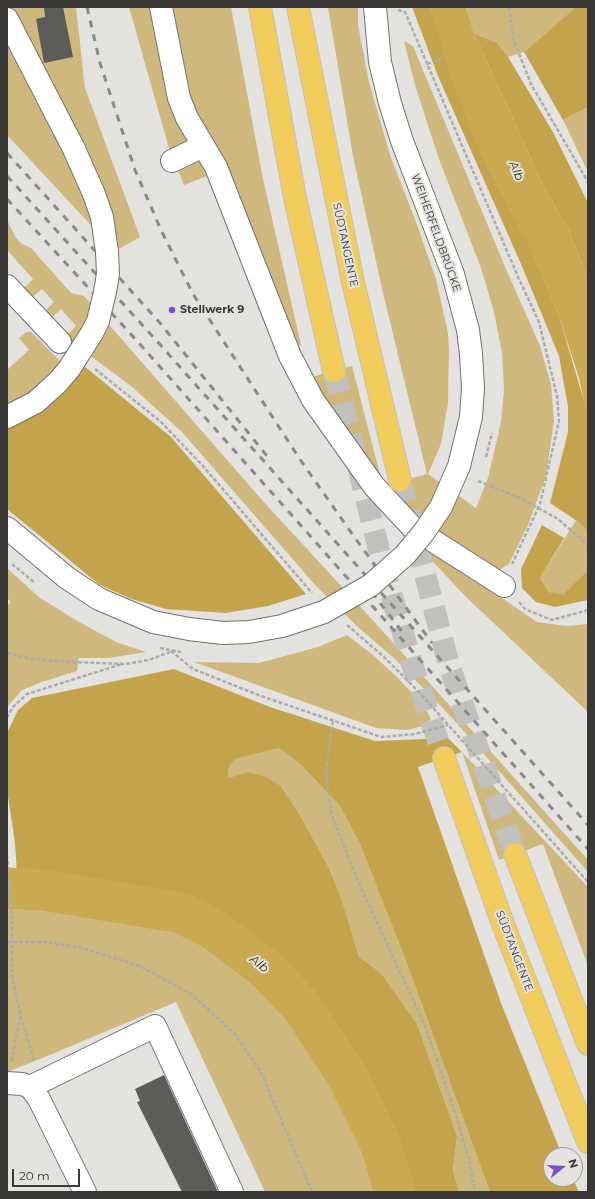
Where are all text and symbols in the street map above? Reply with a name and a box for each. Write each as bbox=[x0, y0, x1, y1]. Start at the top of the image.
water label: Alb bbox=[505, 159, 527, 183]
street label: WEIHERFELDBRÜCKE bbox=[408, 172, 464, 294]
street label: SÜDTANGENTE bbox=[330, 202, 360, 288]
place label: Stellwerk 9 bbox=[180, 303, 244, 317]
marker: Stellwerk 9 bbox=[167, 305, 177, 315]
street label: SÜDTANGENTE bbox=[492, 909, 536, 993]
water label: Alb bbox=[247, 952, 271, 976]
north arrow bbox=[543, 1147, 583, 1187]
text: N bbox=[565, 1157, 581, 1170]
scale bar bbox=[14, 1161, 82, 1187]
text: 20 m bbox=[19, 1168, 50, 1183]

